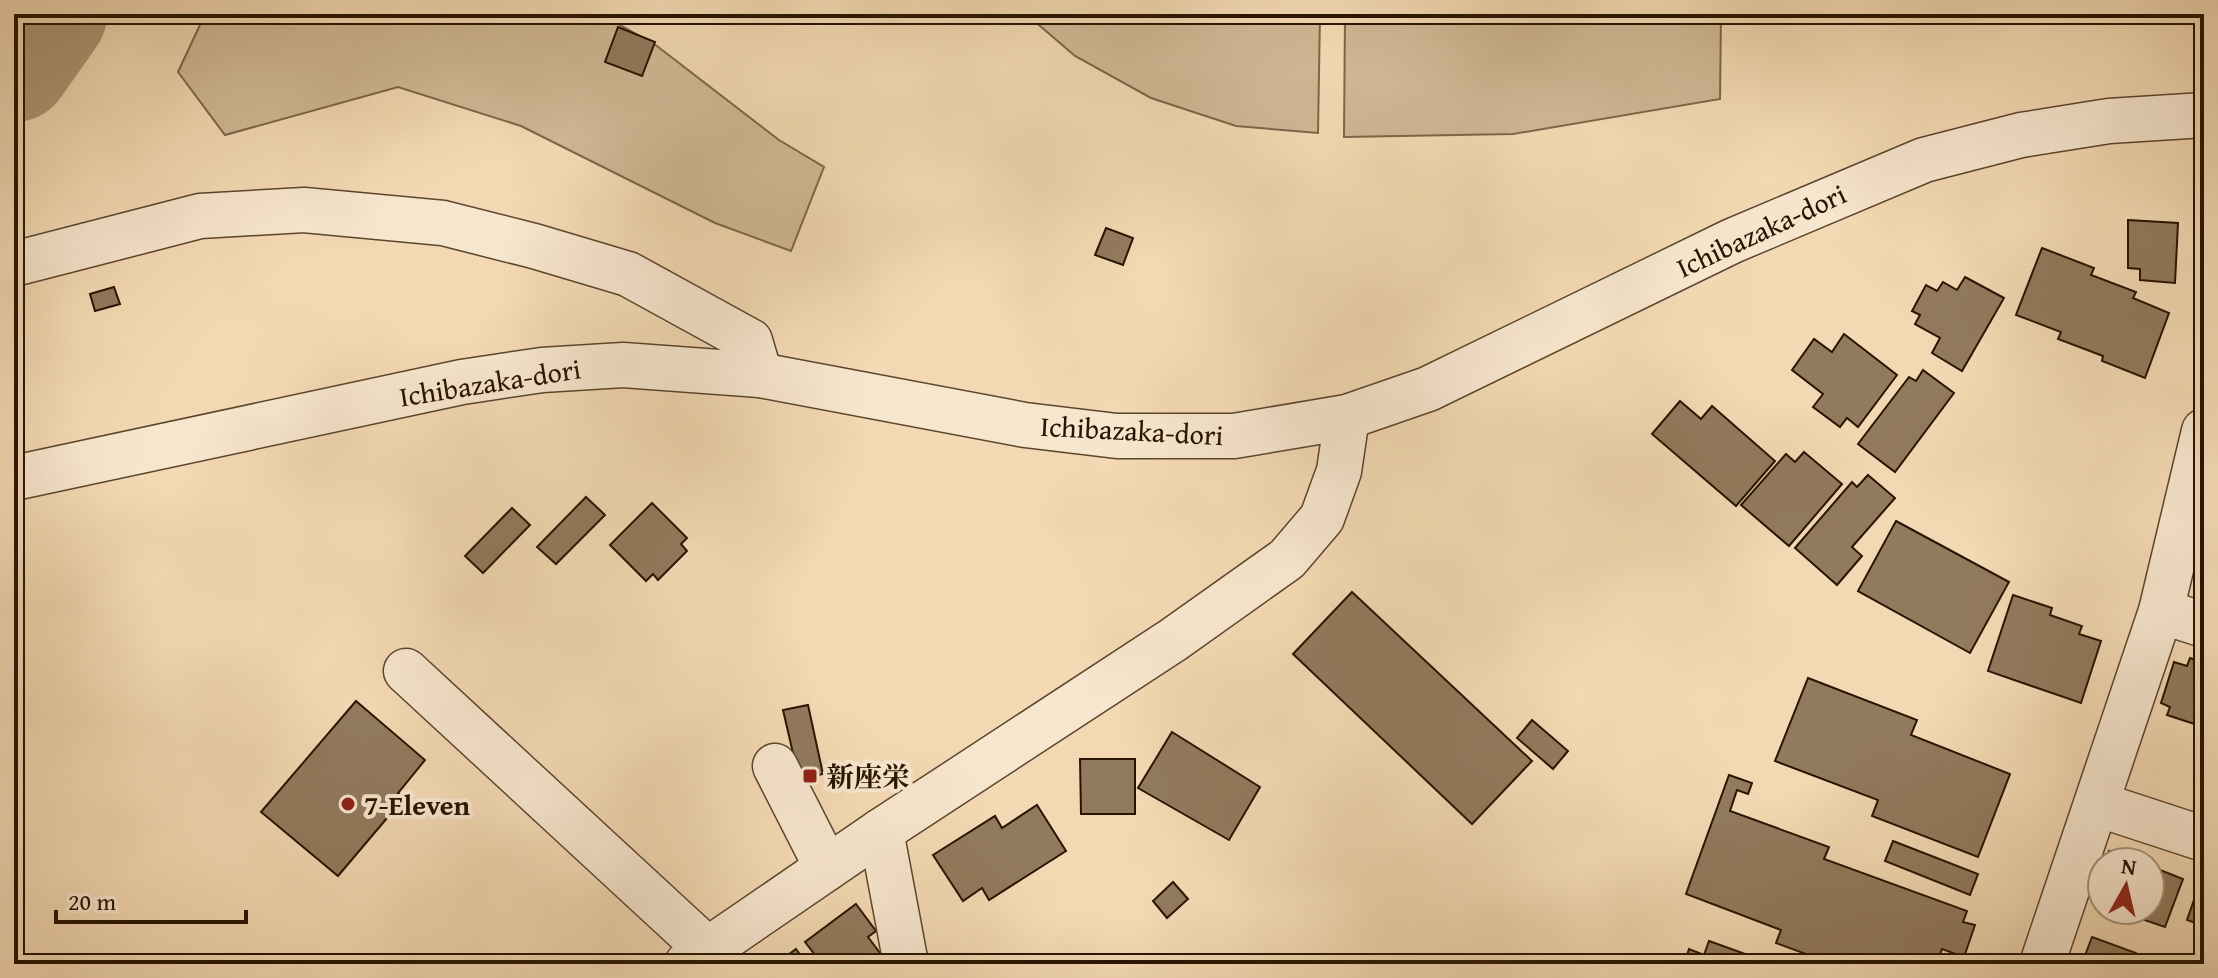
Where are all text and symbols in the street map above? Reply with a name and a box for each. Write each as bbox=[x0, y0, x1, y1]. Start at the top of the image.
street label: Ichibazaka-dori bbox=[1669, 173, 1853, 287]
street label: Ichibazaka-dori bbox=[396, 347, 584, 417]
street label: Ichibazaka-dori bbox=[1040, 405, 1225, 455]
place label: 新座栄 bbox=[826, 756, 910, 797]
marker: 新座栄 bbox=[801, 767, 819, 785]
place label: 7-Eleven bbox=[364, 784, 470, 825]
marker: 7-Eleven bbox=[339, 795, 357, 813]
north arrow bbox=[2086, 846, 2166, 926]
text: N bbox=[2119, 849, 2139, 883]
scale bar bbox=[56, 874, 246, 924]
text: 20 m bbox=[68, 884, 116, 919]

